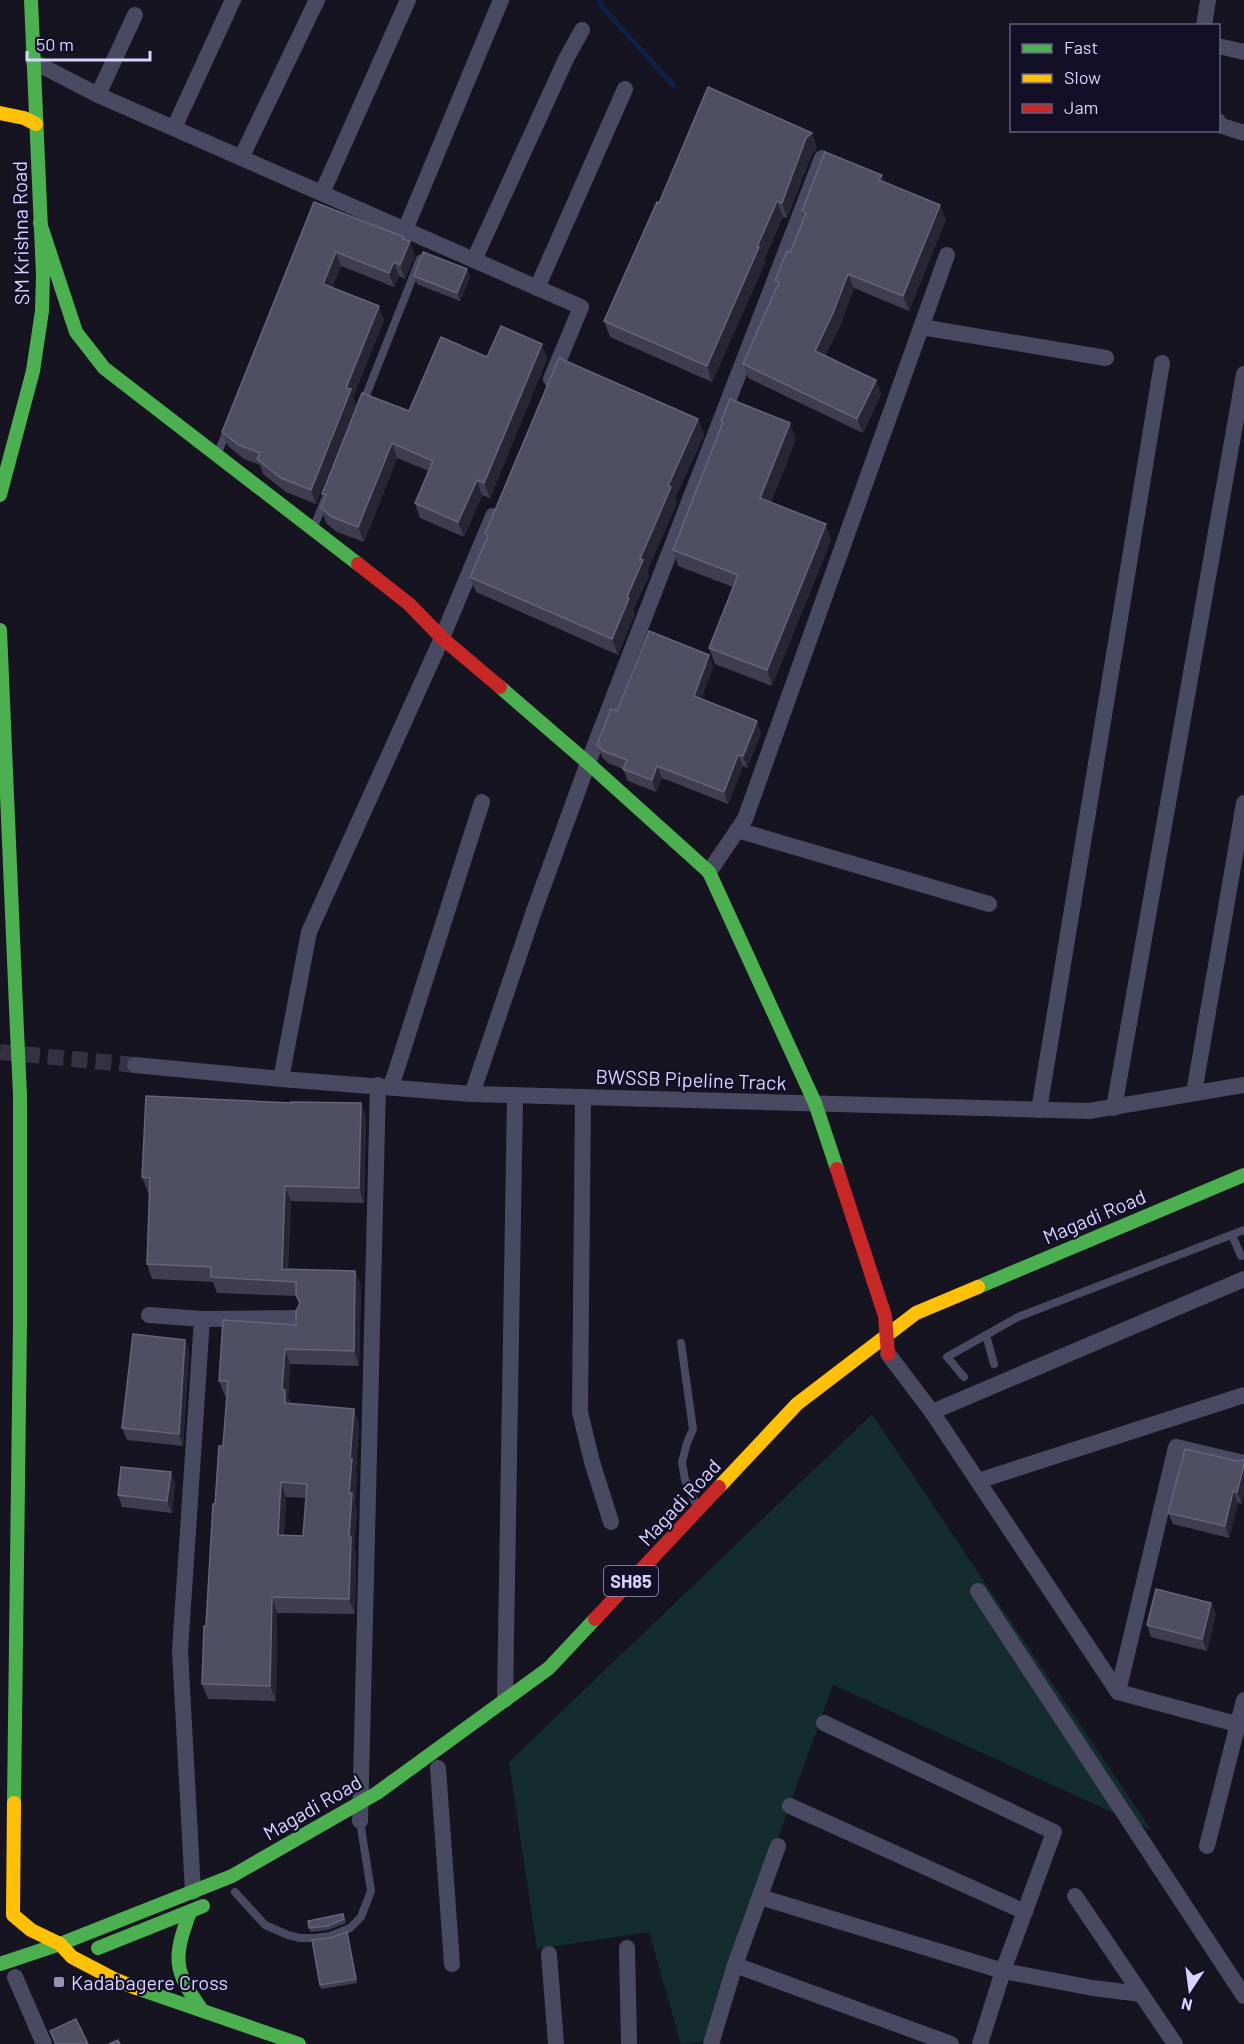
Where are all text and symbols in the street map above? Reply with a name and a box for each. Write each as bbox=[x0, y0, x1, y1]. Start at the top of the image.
scale bar bbox=[27, 24, 150, 62]
legend bbox=[1010, 24, 1220, 132]
text: 50 m bbox=[36, 33, 74, 55]
text: Fast bbox=[1064, 36, 1098, 58]
text: Slow bbox=[1064, 66, 1101, 88]
text: Jam bbox=[1064, 96, 1098, 118]
street label: SM Krishna Road bbox=[7, 161, 33, 305]
street label: BWSSB Pipeline Track bbox=[595, 1064, 787, 1094]
street label: Magadi Road bbox=[1039, 1184, 1149, 1248]
street label: Magadi Road bbox=[633, 1454, 725, 1550]
road number: SH85 bbox=[604, 1566, 658, 1596]
street label: Magadi Road bbox=[259, 1769, 365, 1845]
north arrow bbox=[1160, 1960, 1220, 2020]
place label: Kadabagere Cross bbox=[71, 1970, 228, 1994]
marker: Kadabagere Cross bbox=[52, 1975, 66, 1989]
text: N bbox=[1179, 1995, 1194, 2016]

